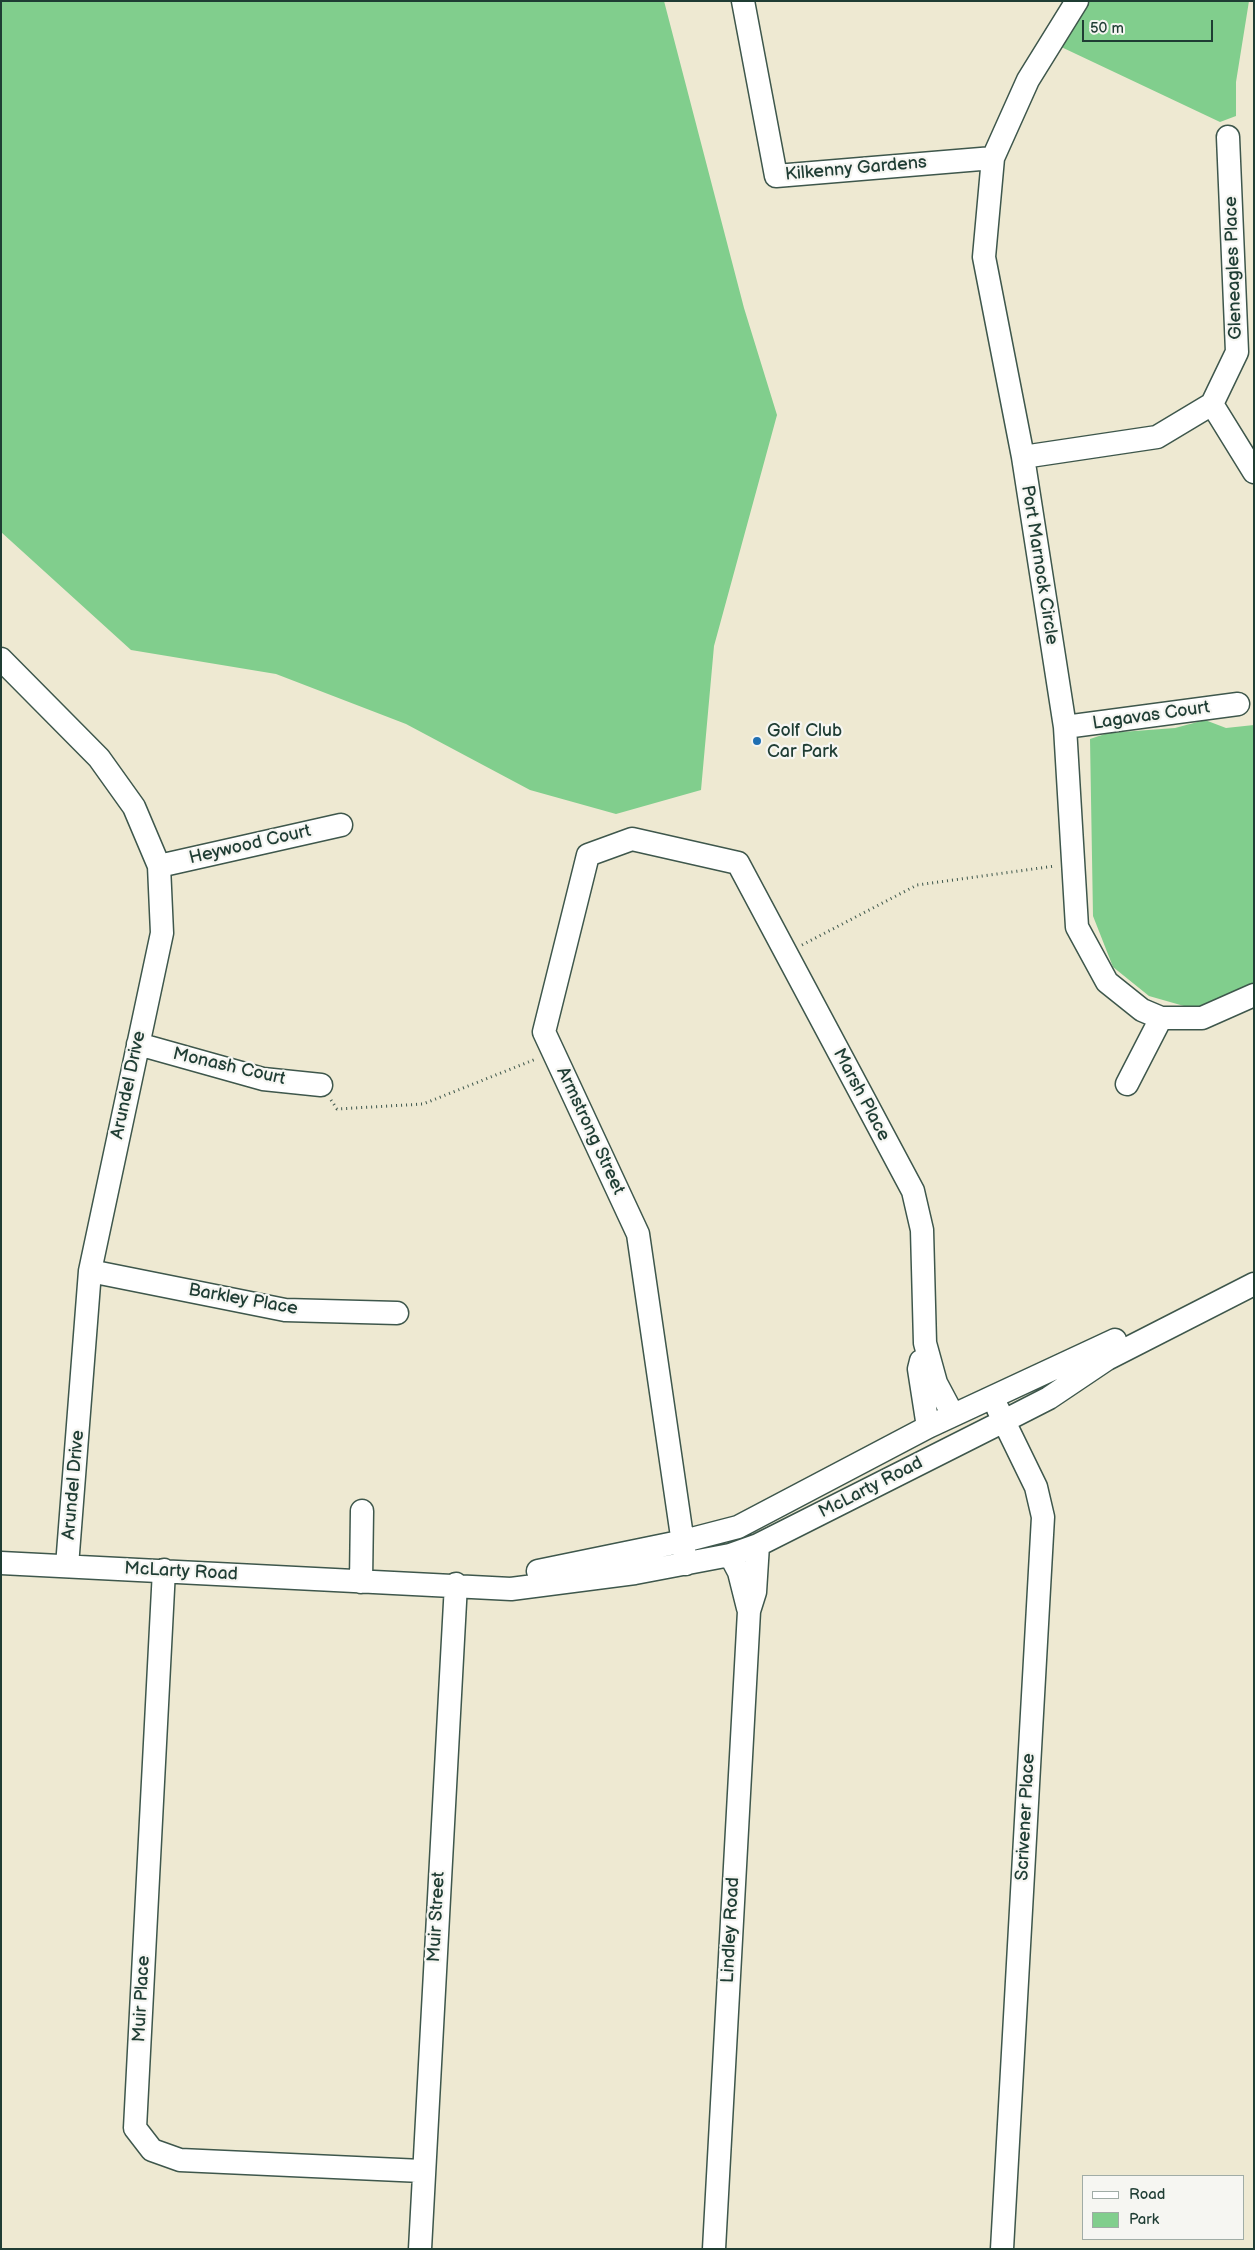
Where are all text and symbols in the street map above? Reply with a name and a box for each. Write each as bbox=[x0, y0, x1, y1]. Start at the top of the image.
scale bar bbox=[1085, 10, 1216, 42]
text: 50 m bbox=[1090, 19, 1124, 38]
street label: Kilkenny Gardens bbox=[784, 152, 928, 186]
street label: Gleneagles Place bbox=[1221, 196, 1247, 340]
street label: Port Marnock Circle bbox=[1016, 484, 1062, 646]
street label: Lagavas Court bbox=[1091, 697, 1211, 735]
place label: Golf Club Car Park bbox=[767, 720, 842, 762]
marker: Golf Club Car Park bbox=[751, 735, 763, 747]
street label: Heywood Court bbox=[187, 820, 313, 870]
street label: Arundel Drive bbox=[107, 1029, 151, 1141]
street label: Monash Court bbox=[171, 1044, 287, 1090]
street label: Marsh Place bbox=[828, 1045, 894, 1145]
street label: Armstrong Street bbox=[551, 1064, 629, 1198]
street label: Barkley Place bbox=[187, 1280, 299, 1320]
street label: Arundel Drive bbox=[58, 1429, 90, 1541]
street label: McLarty Road bbox=[815, 1453, 927, 1523]
street label: McLarty Road bbox=[124, 1558, 238, 1586]
street label: Scrivener Place bbox=[1012, 1753, 1040, 1881]
street label: Muir Street bbox=[424, 1871, 450, 1963]
street label: Lindley Road bbox=[717, 1877, 745, 1983]
street label: Muir Place bbox=[129, 1955, 155, 2043]
legend bbox=[1082, 2175, 1245, 2240]
text: Road bbox=[1129, 2185, 1165, 2204]
text: Park bbox=[1129, 2210, 1159, 2229]

